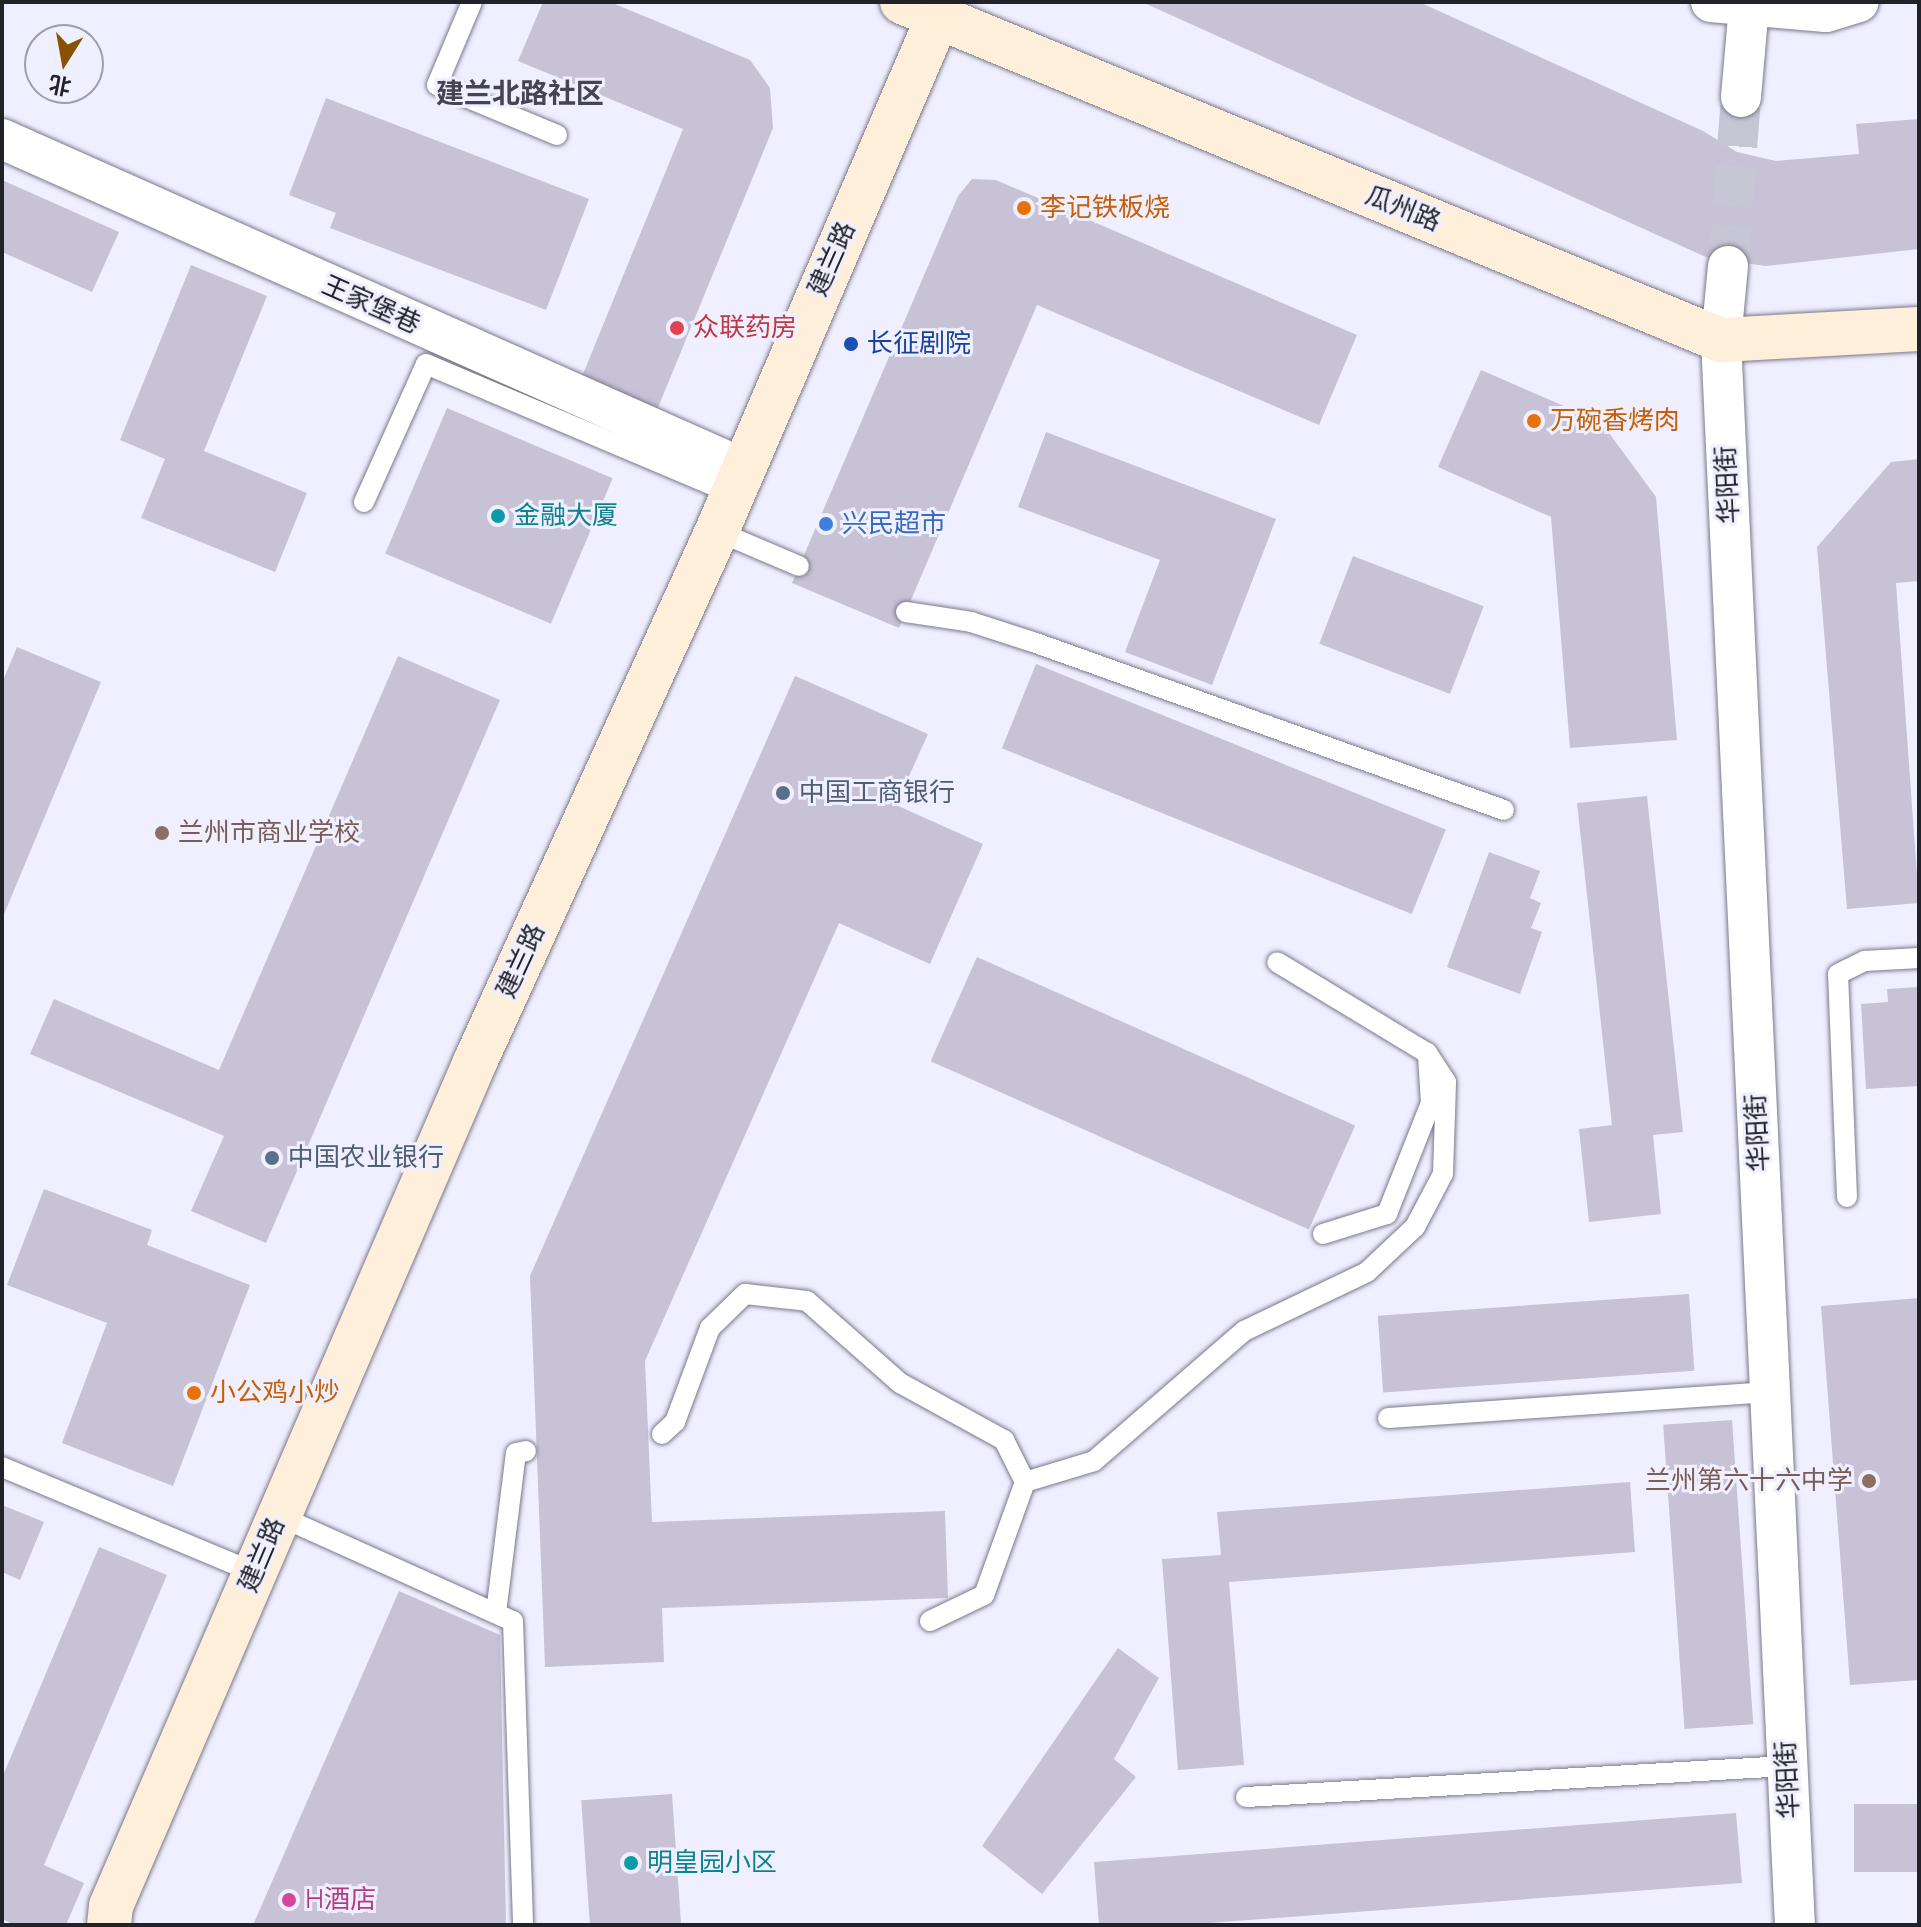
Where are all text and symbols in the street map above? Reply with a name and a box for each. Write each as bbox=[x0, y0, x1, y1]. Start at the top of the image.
north arrow bbox=[24, 24, 104, 104]
text: 北 bbox=[47, 71, 73, 100]
district label: 建兰北路社区 bbox=[436, 77, 604, 111]
street label: 瓜州路 bbox=[1361, 180, 1445, 238]
place label: 李记铁板烧 bbox=[1040, 192, 1170, 224]
marker: 李记铁板烧 bbox=[1015, 199, 1033, 217]
street label: 建兰路 bbox=[802, 217, 862, 301]
street label: 王家堡巷 bbox=[317, 270, 425, 340]
place label: 众联药房 bbox=[693, 312, 797, 344]
marker: 众联药房 bbox=[668, 319, 686, 337]
place label: 长征剧院 bbox=[867, 328, 971, 360]
marker: 长征剧院 bbox=[842, 335, 860, 353]
place label: 万碗香烤肉 bbox=[1550, 405, 1680, 437]
marker: 万碗香烤肉 bbox=[1525, 412, 1543, 430]
street label: 华阳街 bbox=[1710, 445, 1746, 525]
place label: 金融大厦 bbox=[514, 500, 618, 532]
marker: 金融大厦 bbox=[489, 507, 507, 525]
place label: 兴民超市 bbox=[842, 508, 946, 540]
marker: 兴民超市 bbox=[817, 515, 835, 533]
place label: 中国工商银行 bbox=[799, 777, 955, 809]
marker: 中国工商银行 bbox=[774, 784, 792, 802]
place label: 兰州市商业学校 bbox=[178, 817, 360, 849]
marker: 兰州市商业学校 bbox=[153, 824, 171, 842]
street label: 建兰路 bbox=[490, 919, 552, 1003]
street label: 华阳街 bbox=[1740, 1093, 1776, 1173]
place label: 中国农业银行 bbox=[288, 1142, 444, 1174]
marker: 中国农业银行 bbox=[263, 1149, 281, 1167]
place label: 小公鸡小炒 bbox=[210, 1377, 340, 1409]
marker: 小公鸡小炒 bbox=[185, 1384, 203, 1402]
place label: 兰州第六十六中学 bbox=[1645, 1465, 1853, 1497]
marker: 兰州第六十六中学 bbox=[1860, 1472, 1878, 1490]
street label: 建兰路 bbox=[232, 1513, 292, 1597]
street label: 华阳街 bbox=[1770, 1740, 1806, 1820]
place label: 明皇园小区 bbox=[647, 1847, 777, 1879]
marker: 明皇园小区 bbox=[622, 1854, 640, 1872]
place label: H酒店 bbox=[305, 1884, 376, 1916]
marker: H酒店 bbox=[280, 1891, 298, 1909]

